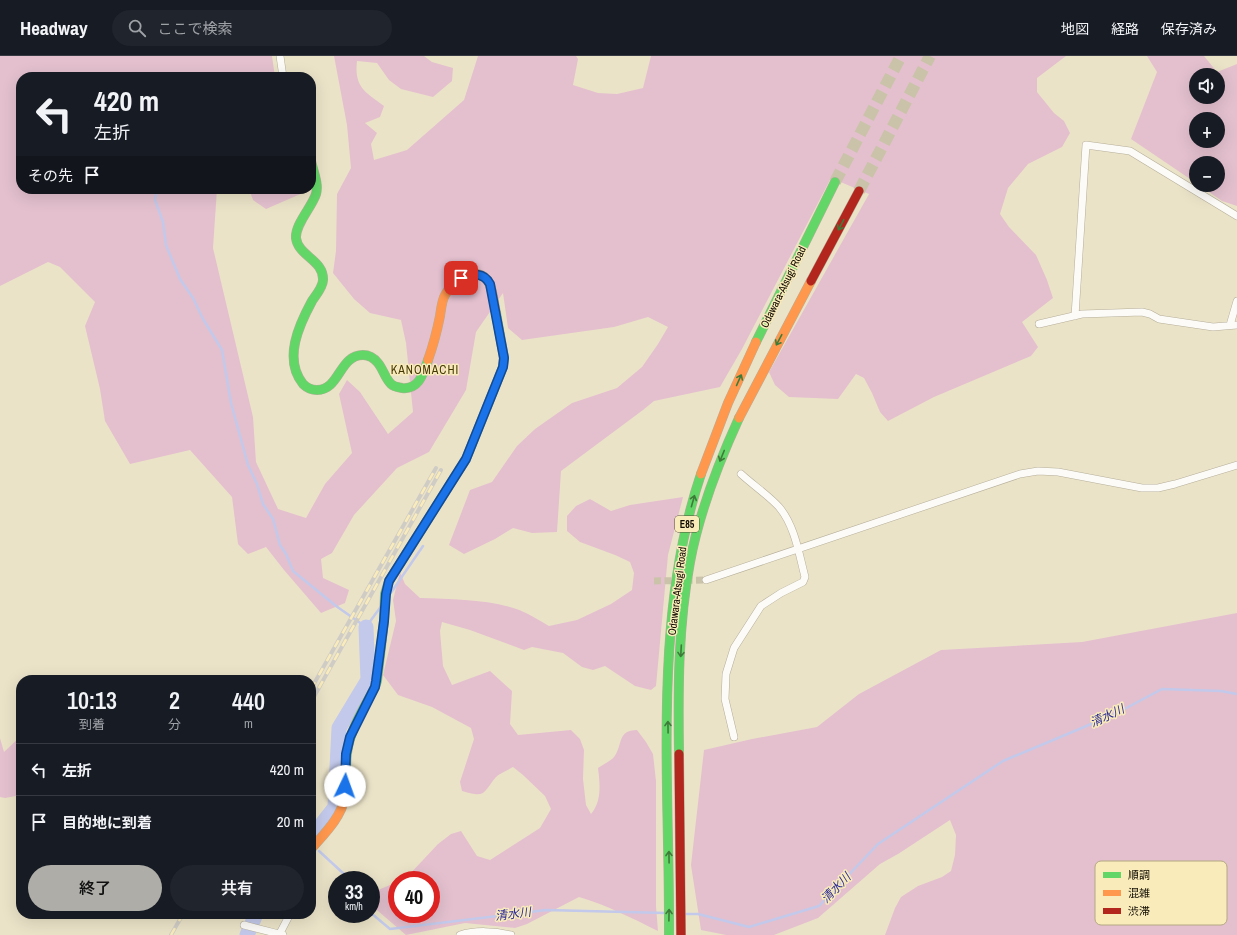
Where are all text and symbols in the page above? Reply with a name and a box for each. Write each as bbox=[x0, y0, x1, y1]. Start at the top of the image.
search box bbox=[112, 10, 392, 46]
text: Headway bbox=[20, 15, 88, 41]
icon: search bbox=[126, 17, 148, 39]
text: ここで検索 bbox=[158, 18, 233, 39]
text: 地図 bbox=[1061, 20, 1089, 38]
text: 経路 bbox=[1111, 20, 1139, 38]
text: 保存済み bbox=[1161, 20, 1217, 38]
map controls bbox=[1189, 68, 1225, 192]
button: sound bbox=[1189, 68, 1225, 104]
text: 420 m bbox=[94, 82, 159, 120]
icon: left bbox=[28, 88, 80, 140]
button: + bbox=[1189, 112, 1225, 148]
text: 左折 bbox=[94, 120, 130, 145]
button: − bbox=[1189, 156, 1225, 192]
icon: arrive bbox=[81, 164, 103, 186]
text: その先 bbox=[28, 165, 73, 186]
one-way arrow bbox=[837, 219, 844, 231]
street label: Odawara-Atsugi Road bbox=[757, 244, 809, 330]
pin bbox=[444, 261, 478, 295]
icon: arrive bbox=[450, 267, 472, 289]
one-way arrow bbox=[775, 334, 783, 346]
district label: KANOMACHI bbox=[391, 362, 459, 378]
one-way arrow bbox=[735, 374, 743, 386]
one-way arrow bbox=[717, 450, 725, 462]
one-way arrow bbox=[690, 495, 697, 508]
road number: E85 bbox=[675, 516, 699, 532]
street label: Odawara-Atsugi Road bbox=[665, 546, 689, 636]
one-way arrow bbox=[677, 644, 684, 657]
text: 10:13 bbox=[67, 684, 117, 716]
text: 2 bbox=[169, 684, 180, 716]
text: 440 bbox=[232, 685, 265, 717]
water label: 清水川 bbox=[1087, 700, 1129, 731]
text: m bbox=[244, 715, 253, 732]
text: 到着 bbox=[79, 716, 105, 733]
text: 分 bbox=[168, 716, 181, 733]
one-way arrow bbox=[664, 721, 672, 734]
icon: left bbox=[28, 759, 50, 781]
text: 420 m bbox=[270, 759, 304, 780]
text: 左折 bbox=[62, 760, 92, 781]
position arrow bbox=[324, 765, 366, 807]
icon: arrive bbox=[28, 811, 50, 833]
text: 20 m bbox=[277, 811, 304, 832]
text: 目的地に到着 bbox=[62, 812, 152, 833]
one-way arrow bbox=[665, 851, 673, 864]
legend bbox=[1095, 861, 1227, 925]
button: 終了 bbox=[28, 865, 162, 911]
button: 共有 bbox=[170, 865, 304, 911]
water label: 清水川 bbox=[818, 868, 856, 907]
text: 順調 bbox=[1128, 868, 1150, 882]
speed limit sign: 40 bbox=[388, 871, 440, 923]
text: 33 bbox=[345, 878, 363, 905]
text: 混雑 bbox=[1128, 886, 1150, 900]
text: km/h bbox=[345, 900, 363, 913]
water label: 清水川 bbox=[494, 904, 534, 924]
text: 渋滞 bbox=[1128, 904, 1150, 918]
one-way arrow bbox=[666, 909, 673, 922]

